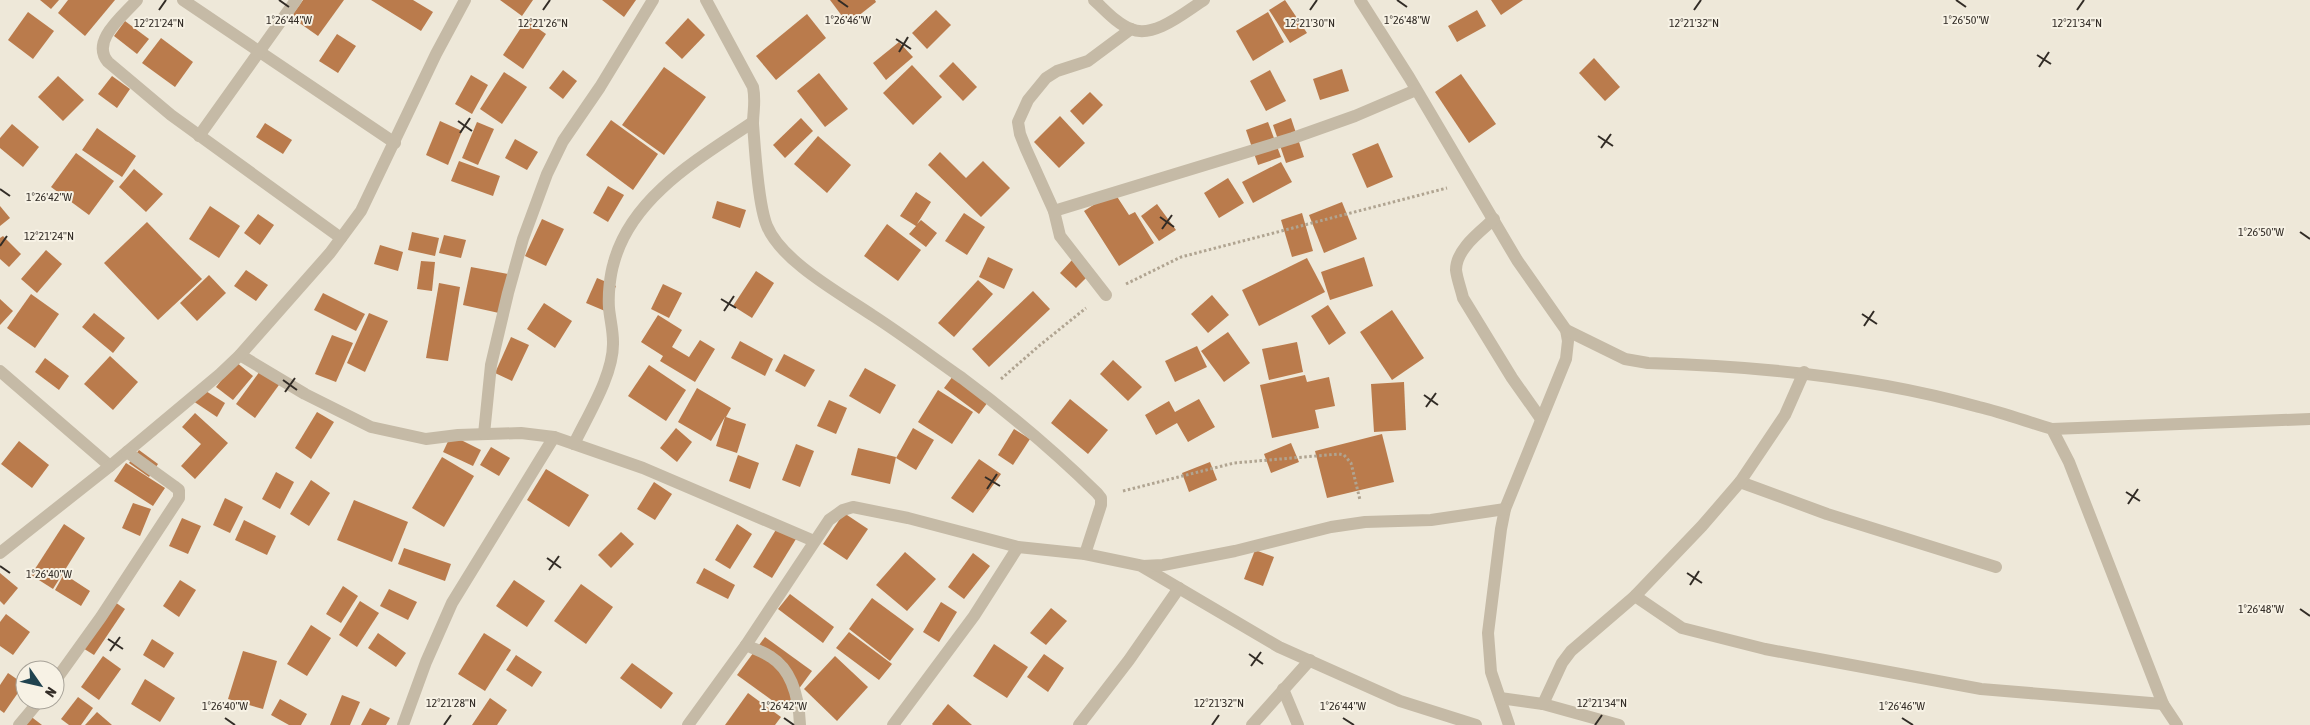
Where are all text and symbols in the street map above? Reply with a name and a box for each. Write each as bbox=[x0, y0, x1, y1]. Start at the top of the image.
text: 1°26'44"W bbox=[266, 13, 312, 27]
text: 1°26'46"W bbox=[825, 13, 871, 27]
text: 1°26'48"W bbox=[1384, 13, 1430, 27]
text: 1°26'50"W bbox=[1943, 13, 1989, 27]
text: 12°21'24"N bbox=[134, 16, 184, 30]
text: 12°21'26"N bbox=[518, 16, 568, 30]
text: 12°21'30"N bbox=[1285, 16, 1335, 30]
text: 12°21'32"N bbox=[1669, 16, 1719, 30]
text: 12°21'34"N bbox=[2052, 16, 2102, 30]
text: 1°26'42"W bbox=[26, 190, 72, 204]
text: 1°26'50"W bbox=[2238, 225, 2284, 239]
text: 12°21'24"N bbox=[24, 229, 74, 243]
text: 1°26'40"W bbox=[26, 567, 72, 581]
text: 1°26'48"W bbox=[2238, 602, 2284, 616]
north arrow bbox=[15, 660, 65, 710]
text: N bbox=[42, 684, 60, 700]
text: 12°21'28"N bbox=[426, 696, 476, 710]
text: 12°21'32"N bbox=[1194, 696, 1244, 710]
text: 12°21'34"N bbox=[1577, 696, 1627, 710]
text: 1°26'40"W bbox=[202, 699, 248, 713]
text: 1°26'42"W bbox=[761, 699, 807, 713]
text: 1°26'44"W bbox=[1320, 699, 1366, 713]
text: 1°26'46"W bbox=[1879, 699, 1925, 713]

